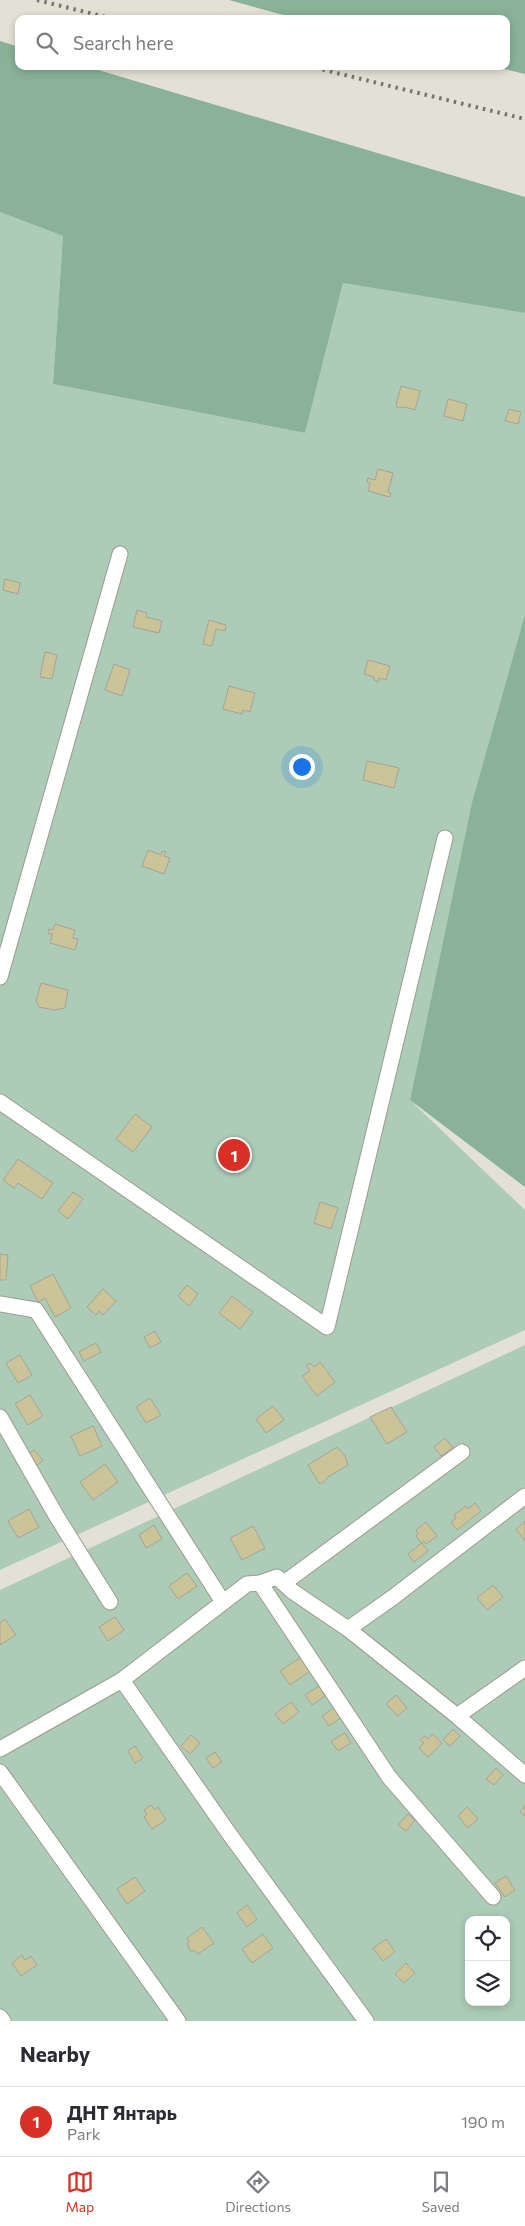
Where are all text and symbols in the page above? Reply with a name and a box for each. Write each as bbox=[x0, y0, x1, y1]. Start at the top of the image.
search box bbox=[15, 15, 510, 70]
icon: search bbox=[33, 29, 61, 57]
text: Search here bbox=[73, 31, 173, 54]
your location bbox=[289, 754, 315, 780]
pin: 1 bbox=[218, 1136, 250, 1174]
map controls bbox=[465, 1916, 510, 2006]
button: locate bbox=[465, 1916, 510, 1961]
button: layers bbox=[465, 1961, 510, 2006]
text: Nearby bbox=[20, 2041, 90, 2066]
text: ДНТ Янтарь bbox=[67, 2101, 177, 2124]
text: 1 bbox=[32, 2112, 40, 2131]
text: 190 m bbox=[461, 2112, 505, 2131]
text: Park bbox=[67, 2124, 100, 2143]
tab: Map bbox=[65, 2168, 94, 2215]
tab: Directions bbox=[225, 2168, 291, 2215]
tab: Saved bbox=[422, 2168, 460, 2215]

